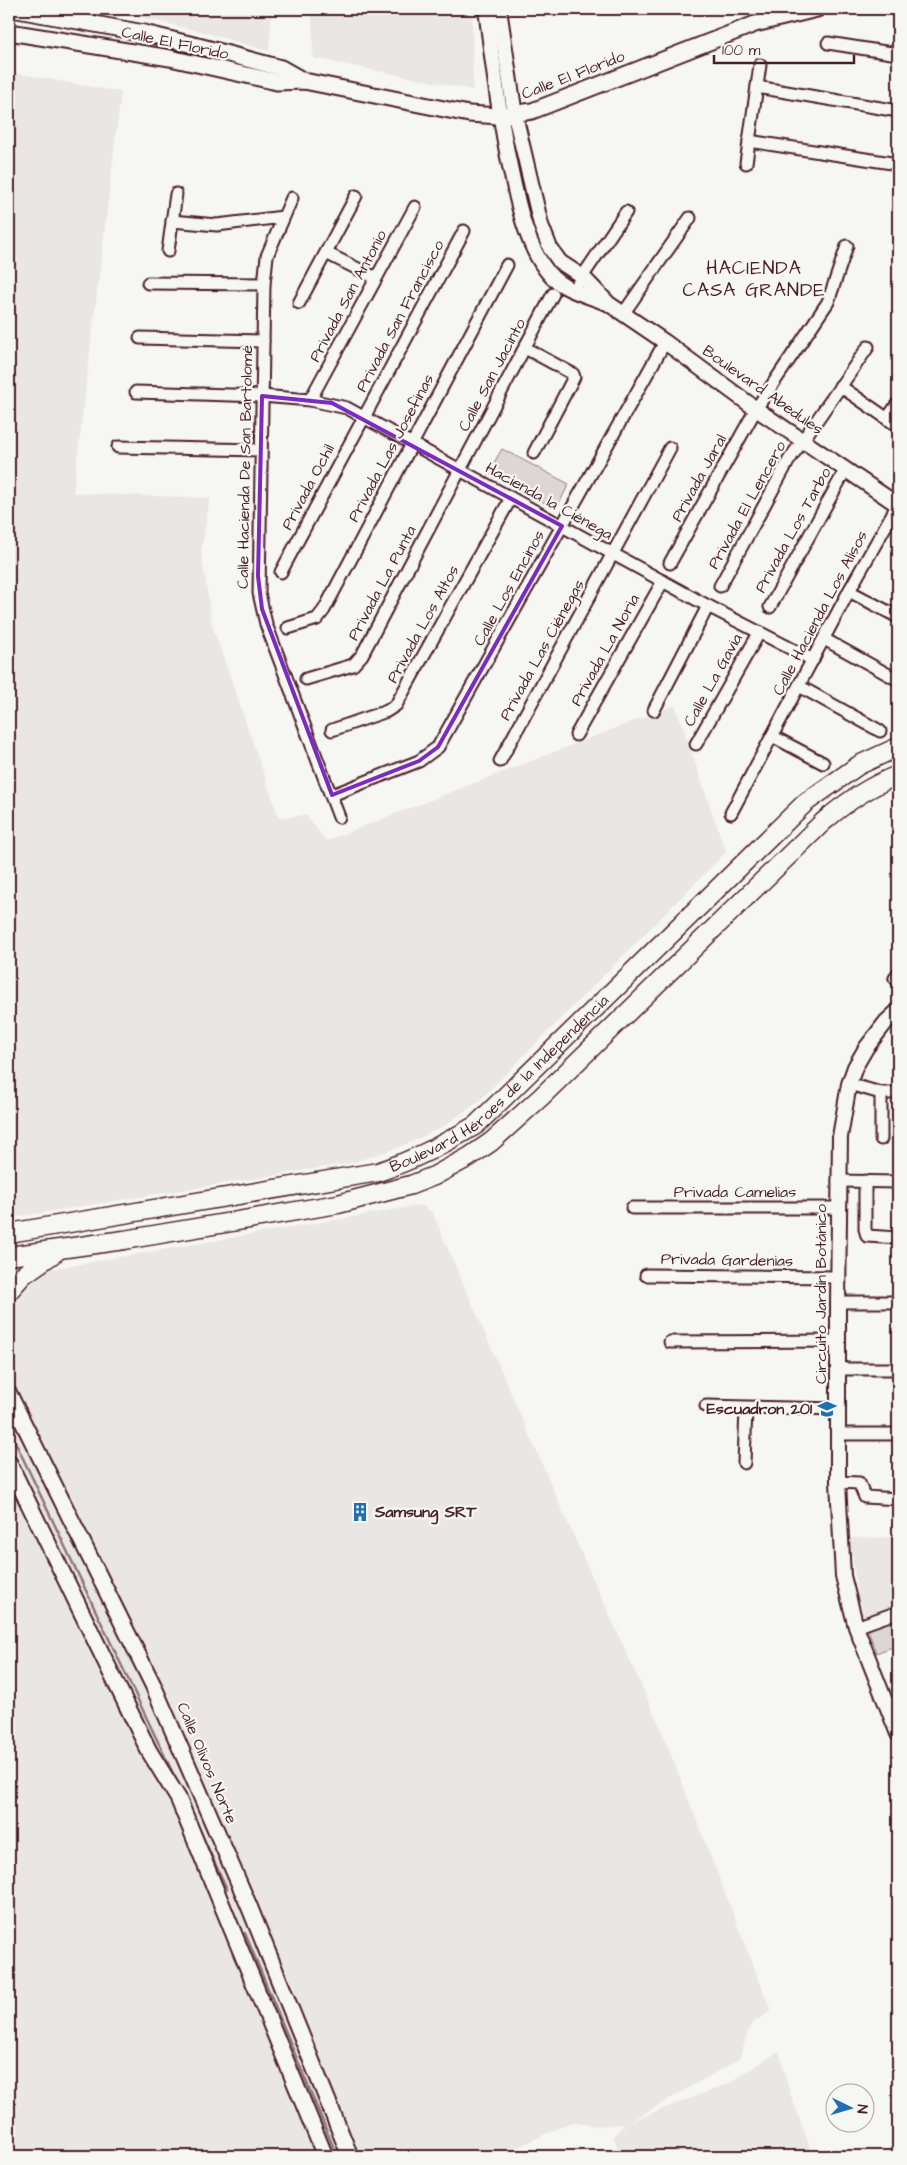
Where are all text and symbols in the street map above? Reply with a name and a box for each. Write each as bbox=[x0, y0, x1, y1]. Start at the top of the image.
street label: Calle El Florido bbox=[119, 21, 231, 65]
scale bar bbox=[714, 32, 854, 64]
text: 100 m bbox=[722, 40, 761, 61]
street label: Calle El Florido bbox=[518, 45, 628, 105]
street label: Privada San Antonio bbox=[304, 226, 392, 366]
street label: Privada San Francisco bbox=[351, 236, 449, 396]
district label: HACIENDA CASA GRANDE bbox=[683, 255, 825, 304]
street label: Calle San Jacinto bbox=[453, 315, 531, 435]
street label: Boulevard Abedules bbox=[698, 340, 828, 440]
street label: Calle Hacienda De San Bartolomé bbox=[232, 344, 258, 589]
street label: Privada Las Josefinas bbox=[343, 370, 439, 526]
street label: Privada Jaral bbox=[666, 430, 732, 526]
street label: Privada El Lencero bbox=[703, 437, 791, 573]
street label: Privada Ochil bbox=[276, 440, 340, 534]
street label: Hacienda la Ciénega bbox=[481, 457, 617, 546]
street label: Privada Los Tarbo bbox=[749, 463, 837, 597]
street label: Privada La Punta bbox=[342, 522, 422, 644]
street label: Calle Los Encinos bbox=[468, 526, 550, 650]
street label: Calle Hacienda Los Alisos bbox=[767, 527, 873, 699]
street label: Privada Los Altos bbox=[382, 561, 464, 687]
street label: Privada Las Ciénegas bbox=[494, 576, 591, 725]
street label: Privada La Noria bbox=[565, 590, 645, 710]
street label: Calle La Gavia bbox=[678, 630, 748, 730]
street label: Boulevard Héroes de la Independencia bbox=[387, 990, 614, 1178]
street label: Privada Camelias bbox=[674, 1181, 796, 1203]
street label: Circuito Jardín Botánico bbox=[810, 1204, 832, 1384]
street label: Privada Gardenias bbox=[661, 1248, 793, 1272]
place label: Escuadron 201 bbox=[706, 1398, 813, 1420]
school or university icon: Escuadron 201 bbox=[816, 1398, 838, 1420]
building icon: Samsung SRT bbox=[349, 1501, 371, 1523]
place label: Samsung SRT bbox=[374, 1501, 477, 1525]
street label: Calle Olivos Norte bbox=[171, 1699, 243, 1827]
north arrow bbox=[824, 2082, 874, 2132]
text: N bbox=[852, 2104, 872, 2115]

